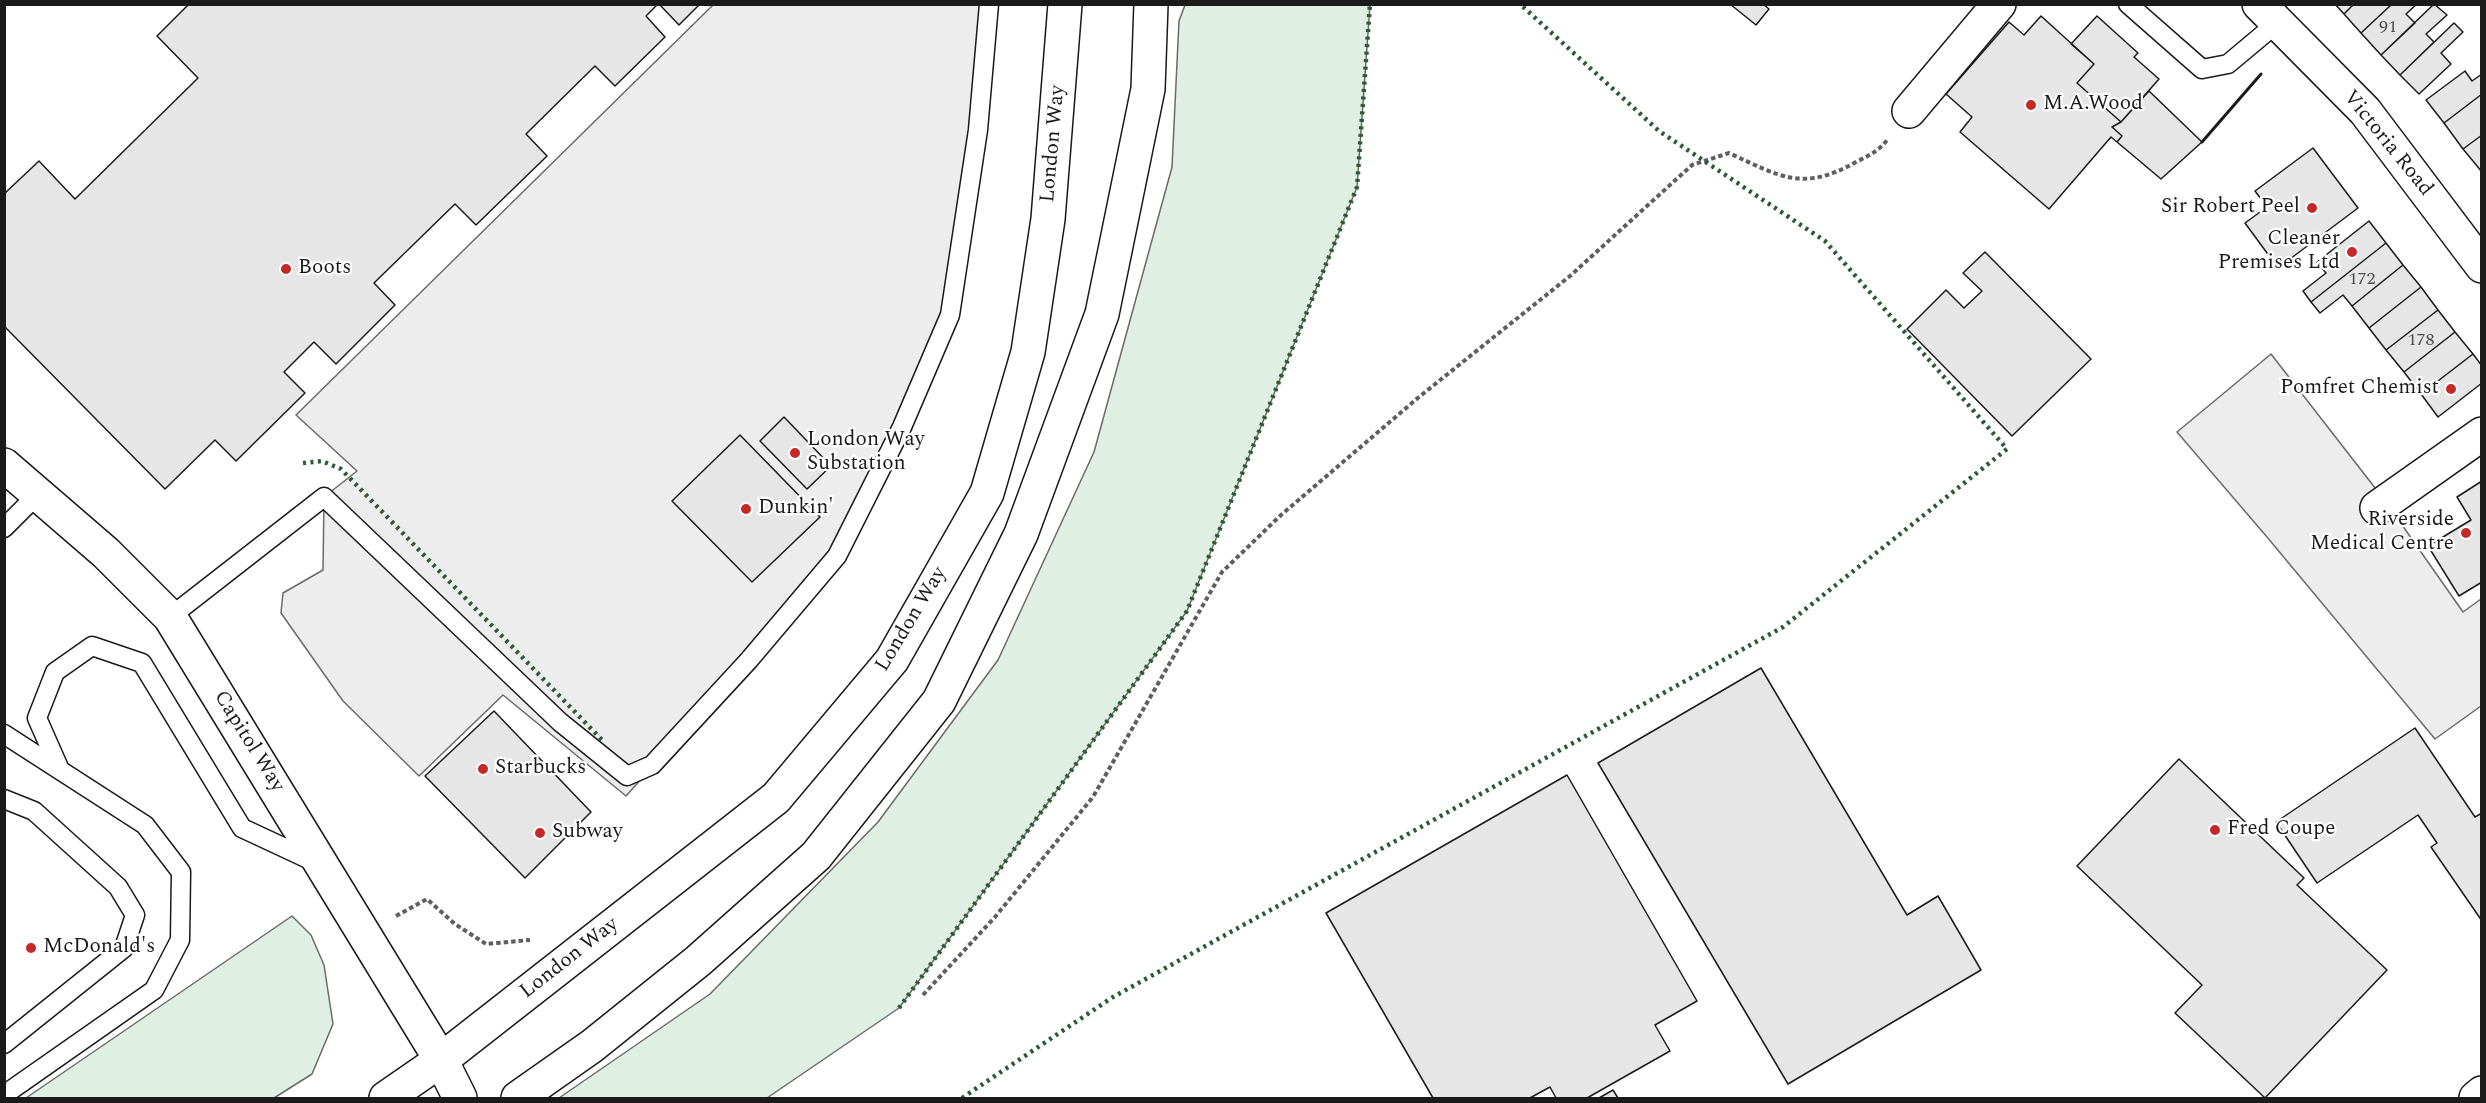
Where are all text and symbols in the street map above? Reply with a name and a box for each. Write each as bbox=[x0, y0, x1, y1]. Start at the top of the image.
house number: 91 bbox=[2379, 17, 2397, 39]
street label: London Way bbox=[1036, 84, 1072, 204]
street label: Victoria Road bbox=[2337, 86, 2437, 202]
place label: M.A.Wood bbox=[2043, 92, 2143, 118]
marker: M.A.Wood bbox=[2024, 98, 2038, 112]
place label: Sir Robert Peel bbox=[2161, 195, 2300, 221]
marker: Sir Robert Peel bbox=[2305, 201, 2319, 215]
place label: Cleaner Premises Ltd bbox=[2218, 227, 2340, 277]
marker: Cleaner Premises Ltd bbox=[2345, 245, 2359, 259]
place label: Boots bbox=[298, 256, 351, 282]
marker: Boots bbox=[279, 262, 293, 276]
house number: 172 bbox=[2349, 269, 2375, 291]
house number: 178 bbox=[2408, 330, 2434, 352]
place label: Pomfret Chemist bbox=[2280, 376, 2439, 402]
marker: Pomfret Chemist bbox=[2444, 382, 2458, 396]
place label: London Way Substation bbox=[807, 428, 925, 478]
marker: London Way Substation bbox=[788, 446, 802, 460]
place label: Dunkin' bbox=[758, 496, 834, 522]
marker: Dunkin' bbox=[739, 502, 753, 516]
place label: Riverside Medical Centre bbox=[2310, 508, 2454, 558]
marker: Riverside Medical Centre bbox=[2459, 526, 2473, 540]
street label: London Way bbox=[871, 563, 953, 677]
street label: Capitol Way bbox=[207, 687, 289, 797]
place label: Starbucks bbox=[495, 756, 586, 782]
marker: Starbucks bbox=[476, 762, 490, 776]
place label: Fred Coupe bbox=[2227, 817, 2335, 843]
place label: Subway bbox=[552, 820, 623, 846]
marker: Fred Coupe bbox=[2208, 823, 2222, 837]
marker: Subway bbox=[533, 826, 547, 840]
street label: London Way bbox=[516, 913, 624, 1005]
place label: McDonald's bbox=[43, 935, 155, 961]
marker: McDonald's bbox=[24, 941, 38, 955]

